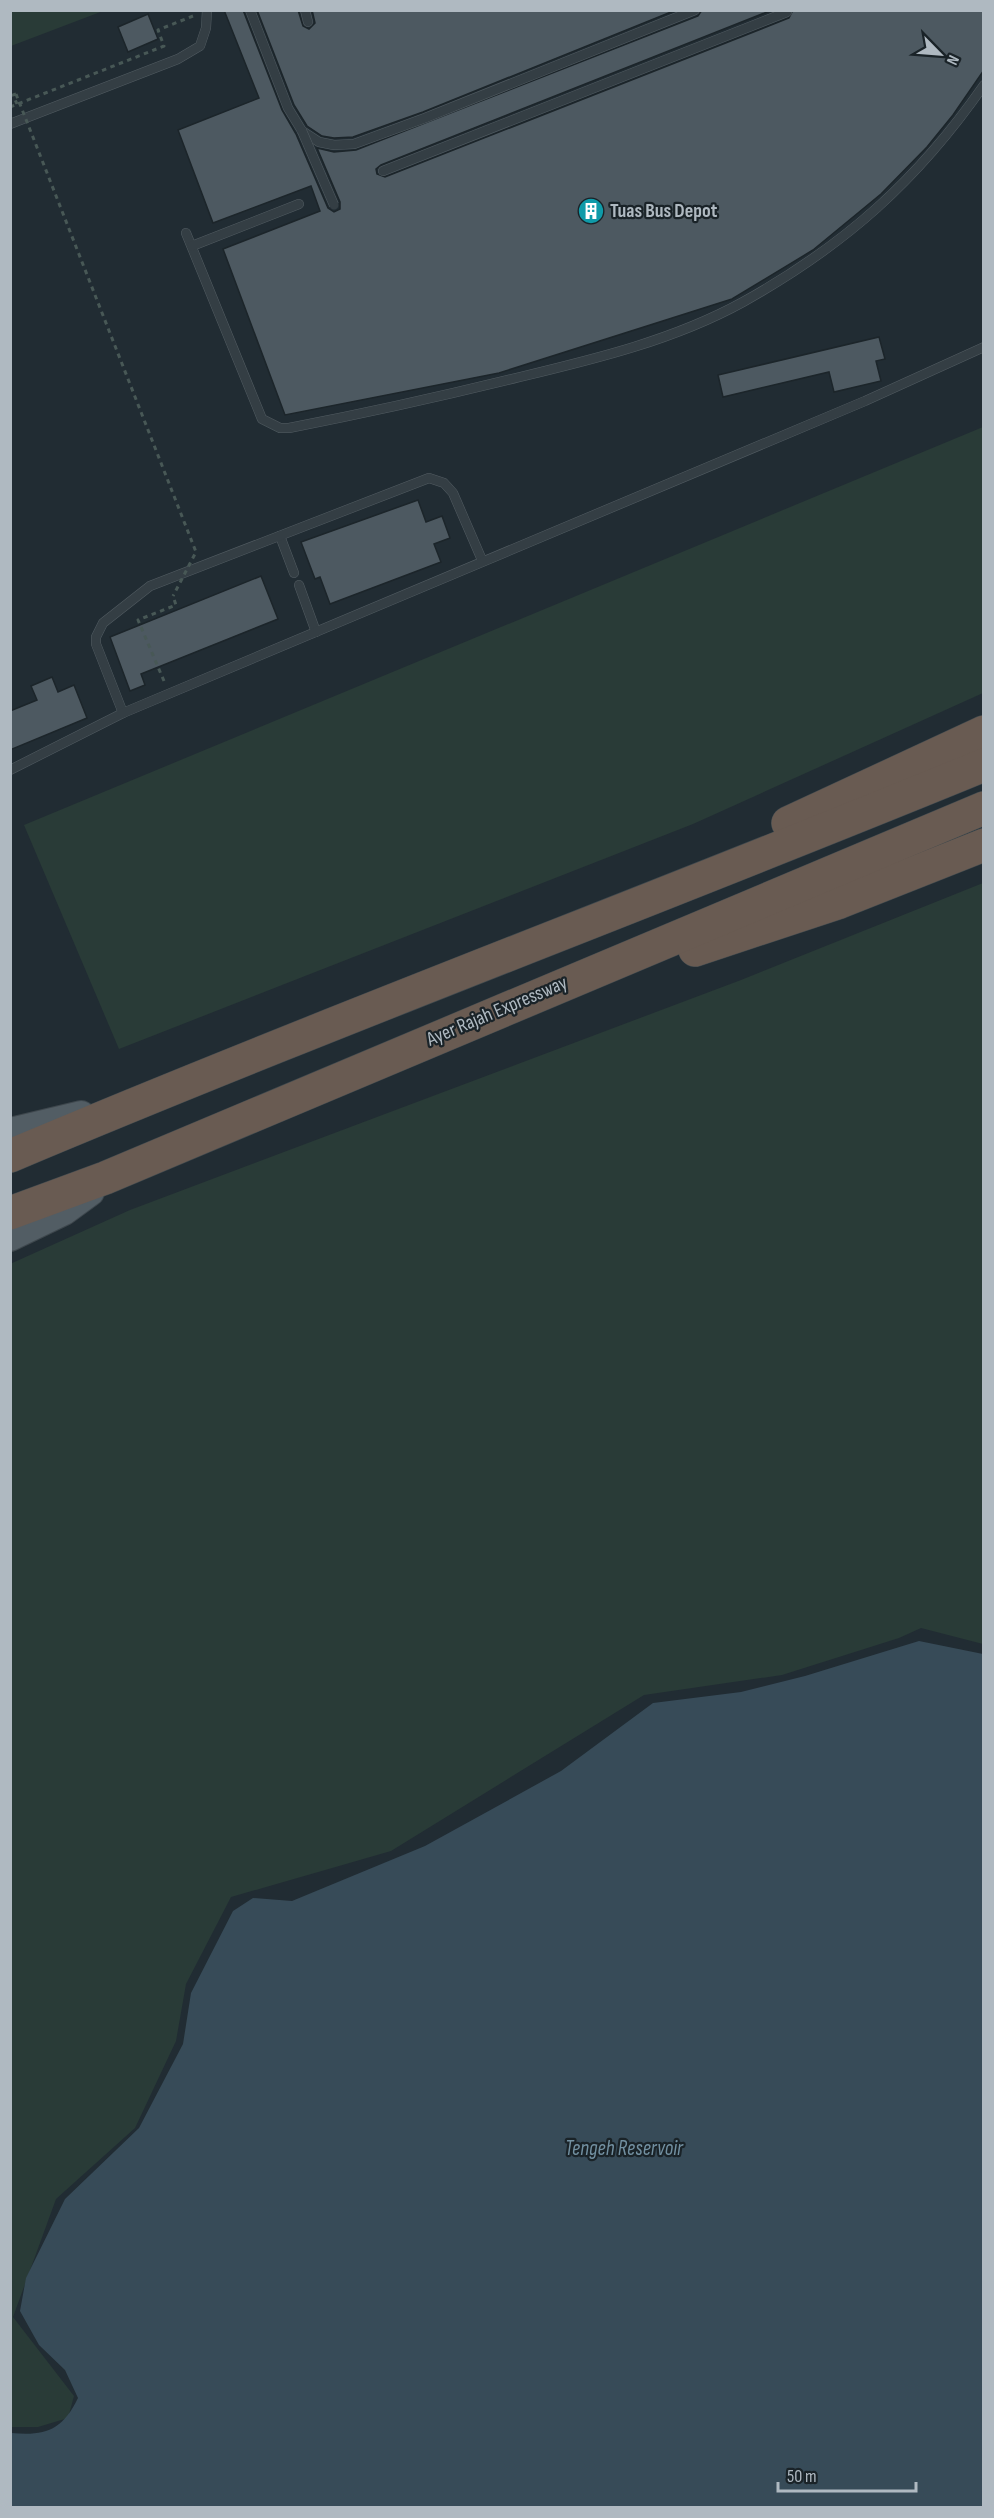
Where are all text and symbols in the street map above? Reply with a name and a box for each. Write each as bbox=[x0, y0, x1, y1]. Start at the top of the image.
north arrow bbox=[910, 24, 970, 84]
text: N bbox=[942, 52, 963, 68]
building icon: Tuas Bus Depot bbox=[576, 196, 606, 226]
place label: Tuas Bus Depot bbox=[610, 199, 718, 223]
street label: Ayer Rajah Expressway bbox=[422, 970, 571, 1052]
water label: Tengeh Reservoir bbox=[565, 2136, 684, 2161]
scale bar bbox=[778, 2455, 916, 2493]
text: 50 m bbox=[787, 2466, 817, 2487]

